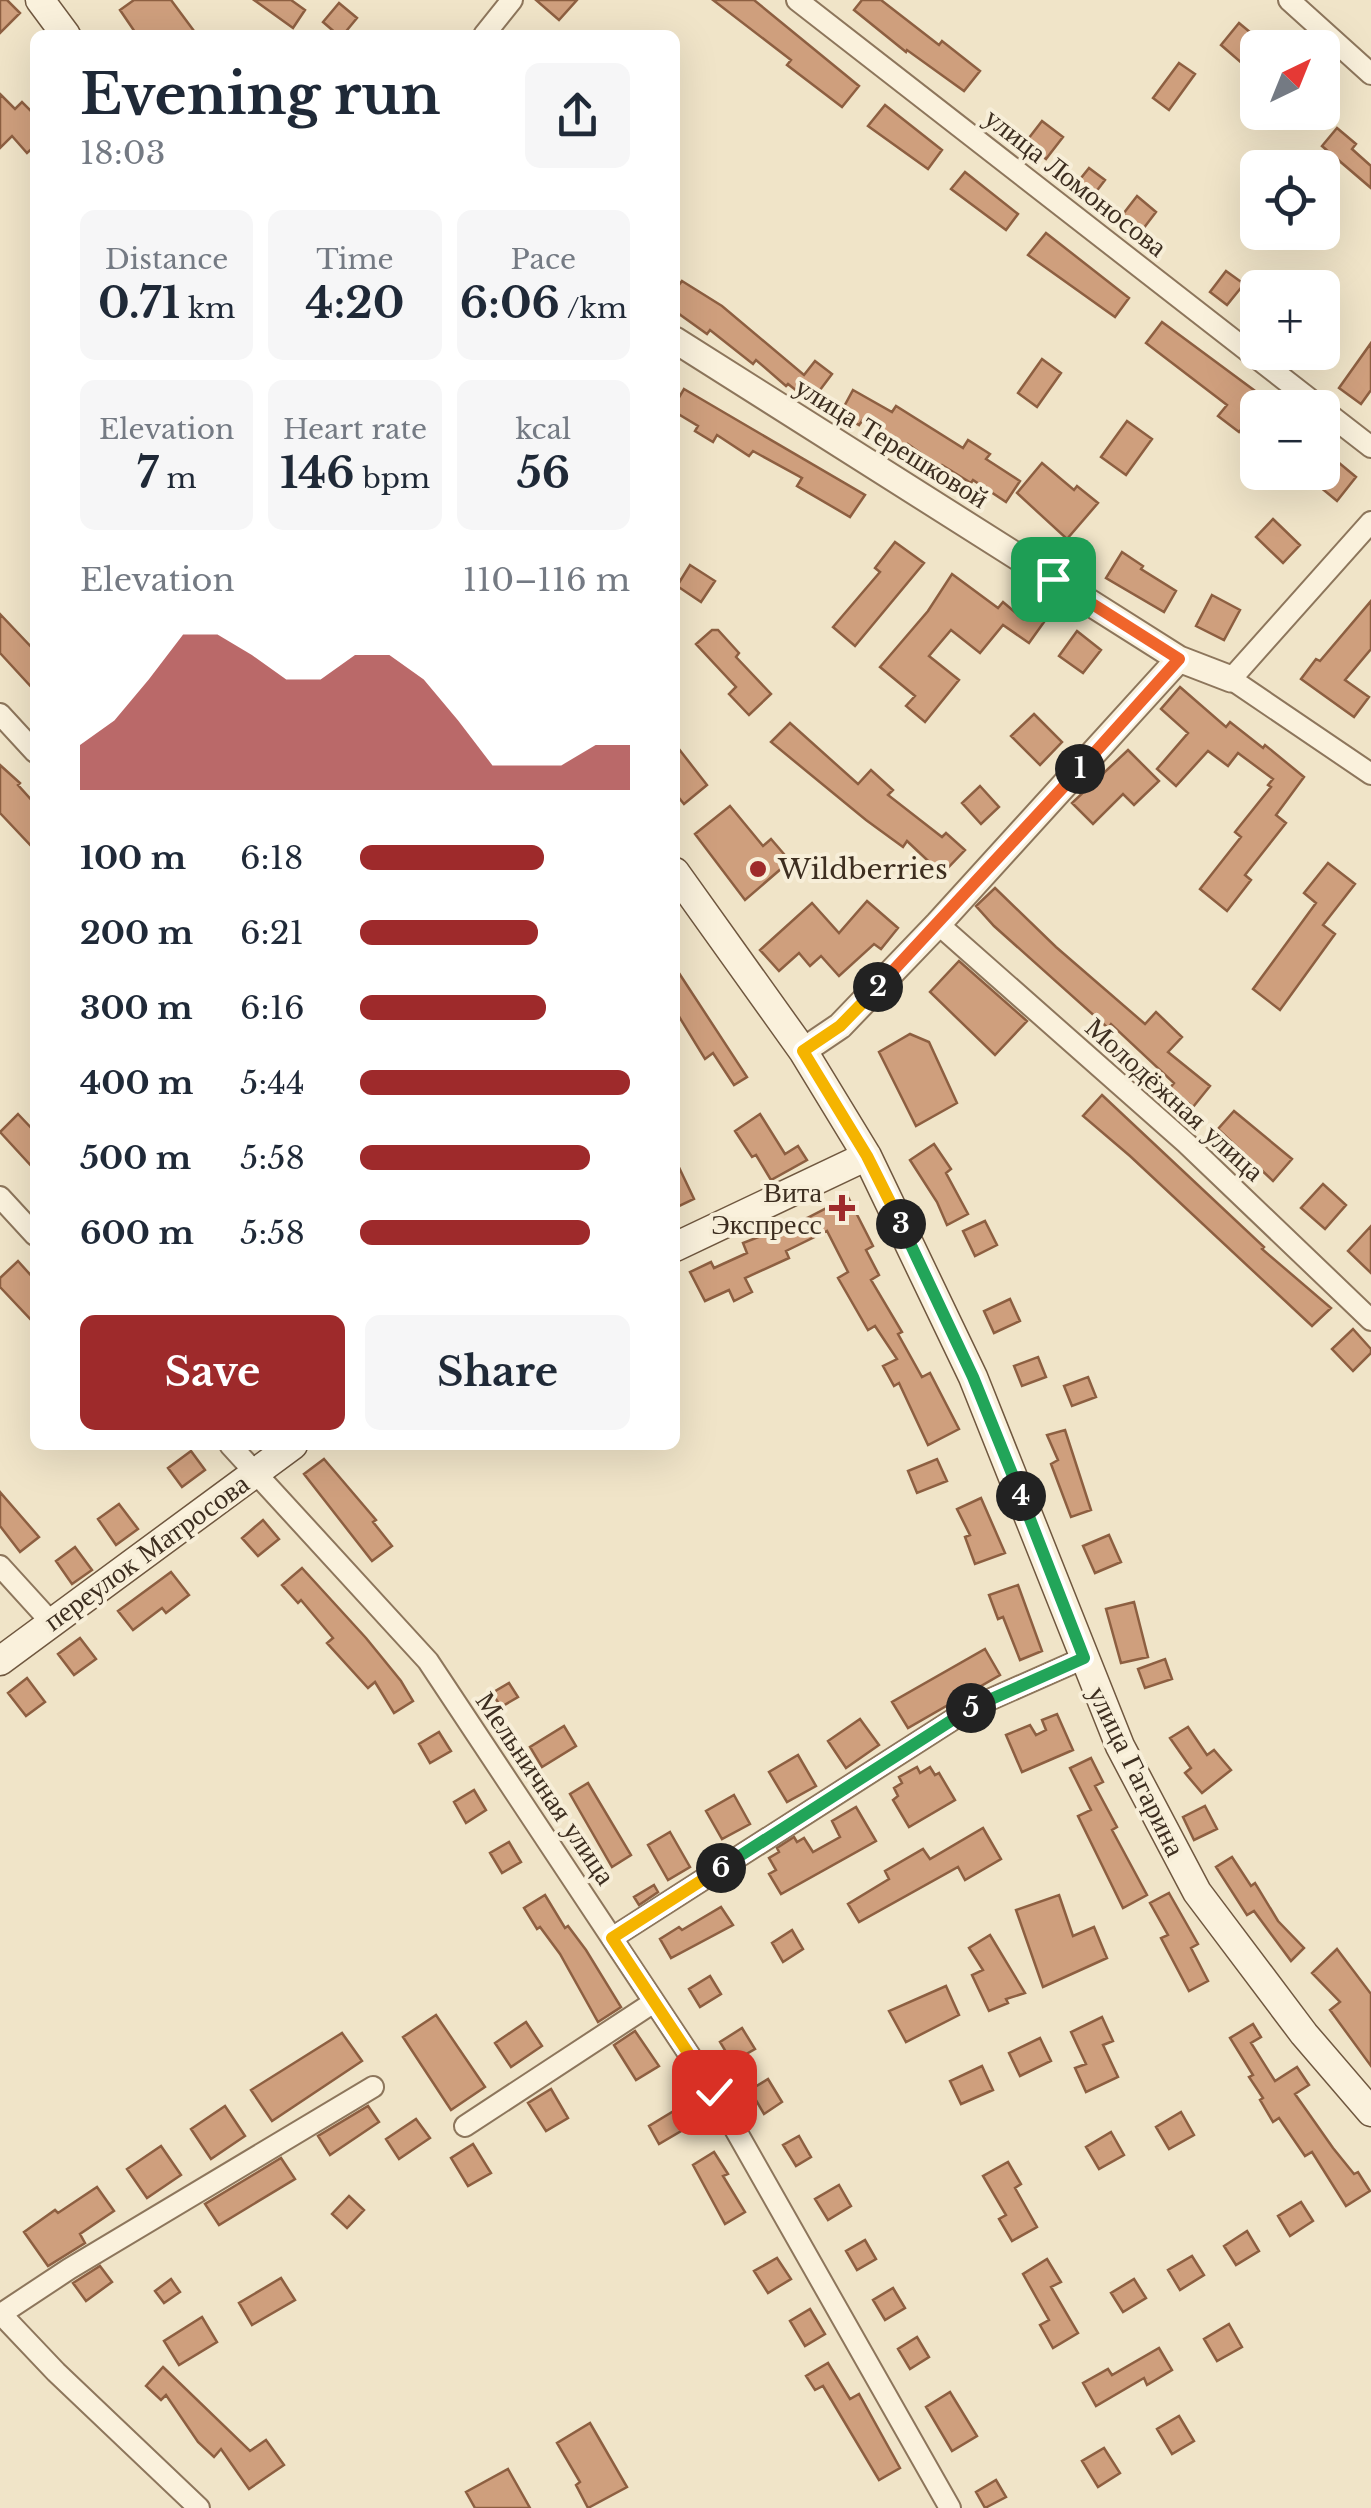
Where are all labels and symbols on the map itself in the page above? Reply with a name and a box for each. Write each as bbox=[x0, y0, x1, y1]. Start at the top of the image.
north arrow bbox=[1240, 30, 1340, 130]
street label: улица Ломоносова bbox=[977, 100, 1174, 265]
street label: улица Терешковой bbox=[788, 369, 995, 516]
pin bbox=[1011, 537, 1096, 622]
pin: 1 bbox=[1055, 744, 1105, 794]
place label: Wildberries bbox=[777, 852, 948, 887]
marker: Wildberries bbox=[747, 858, 769, 880]
pin: 2 bbox=[853, 962, 903, 1012]
street label: Молодёжная улица bbox=[1078, 1010, 1272, 1189]
place label: Вита Экспресс bbox=[711, 1175, 823, 1242]
marker: Вита Экспресс bbox=[831, 1197, 853, 1219]
pin: 3 bbox=[876, 1199, 926, 1249]
street label: переулок Матросова bbox=[37, 1466, 256, 1639]
pin: 4 bbox=[996, 1471, 1046, 1521]
street label: улица Гагарина bbox=[1080, 1680, 1193, 1863]
pin: 5 bbox=[946, 1683, 996, 1733]
street label: Мельничная улица bbox=[468, 1685, 623, 1892]
pin: 6 bbox=[696, 1843, 746, 1893]
pin bbox=[672, 2050, 757, 2135]

